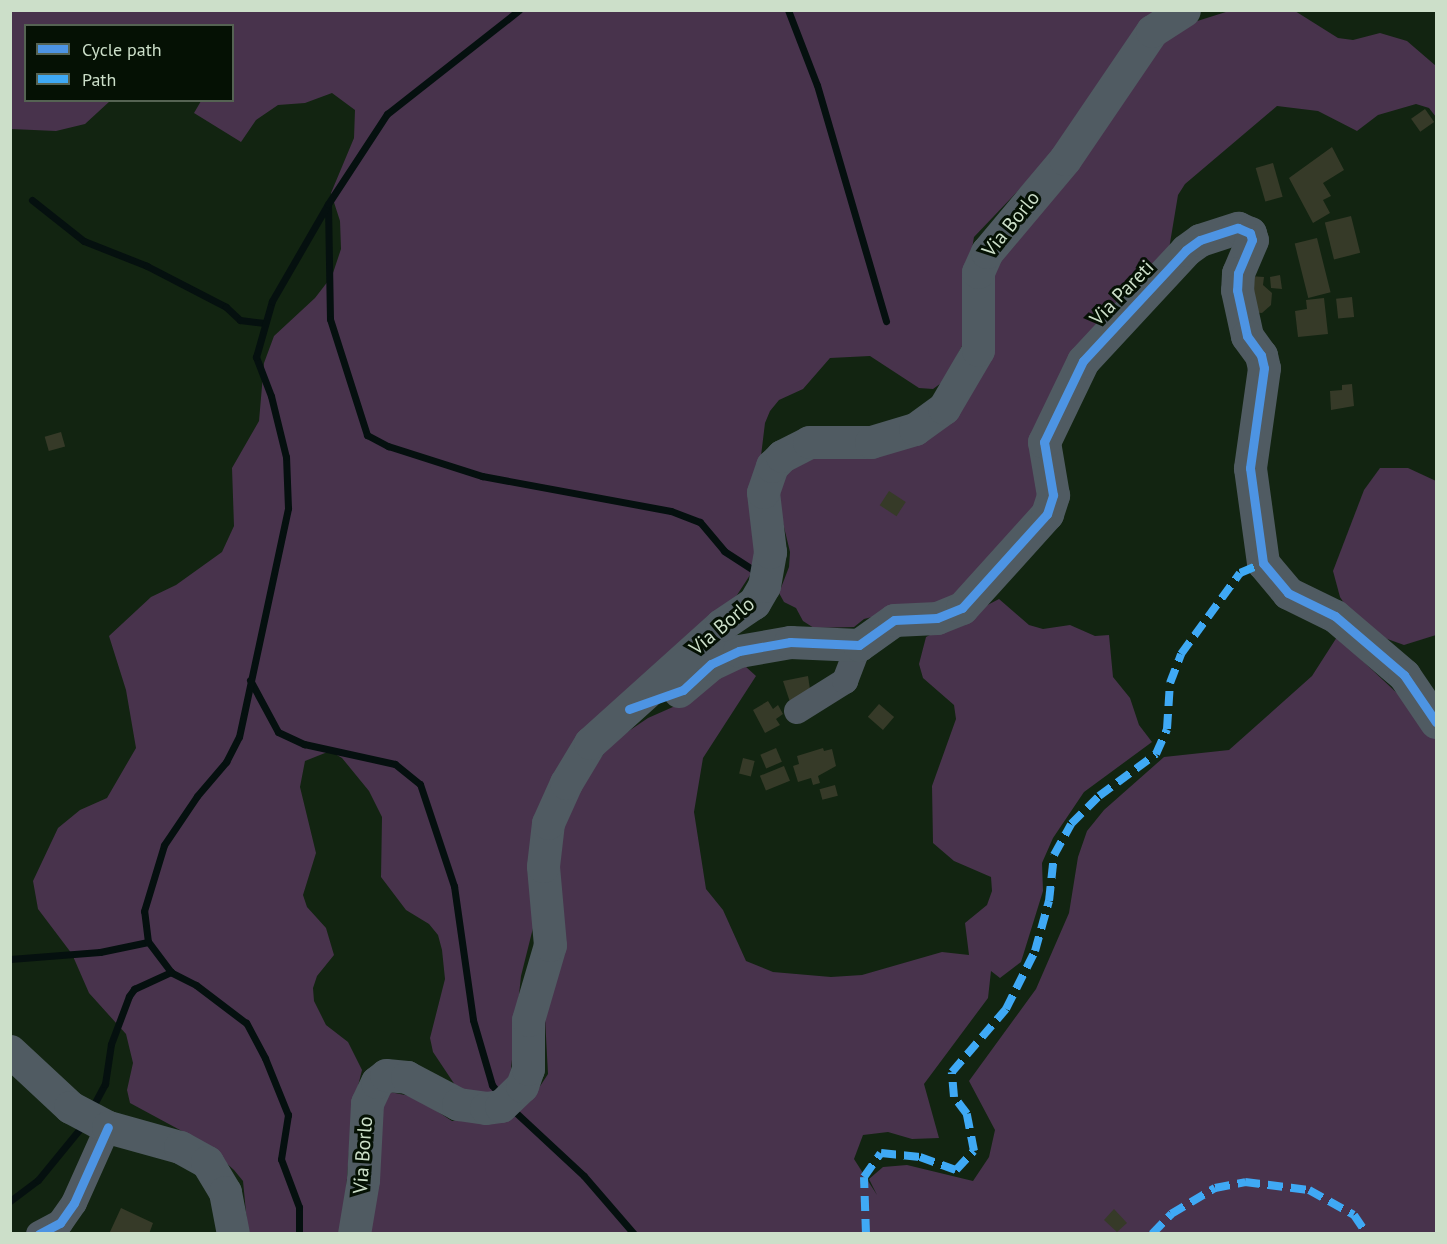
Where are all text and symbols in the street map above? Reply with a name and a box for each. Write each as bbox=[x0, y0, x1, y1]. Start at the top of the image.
legend bbox=[24, 24, 234, 102]
text: Cycle path bbox=[82, 38, 162, 61]
text: Path bbox=[82, 68, 116, 91]
street label: Via Borlo bbox=[977, 186, 1045, 262]
street label: Via Pareti bbox=[1085, 255, 1159, 331]
street label: Via Borlo bbox=[685, 592, 759, 660]
street label: Via Borlo bbox=[348, 1115, 378, 1195]

